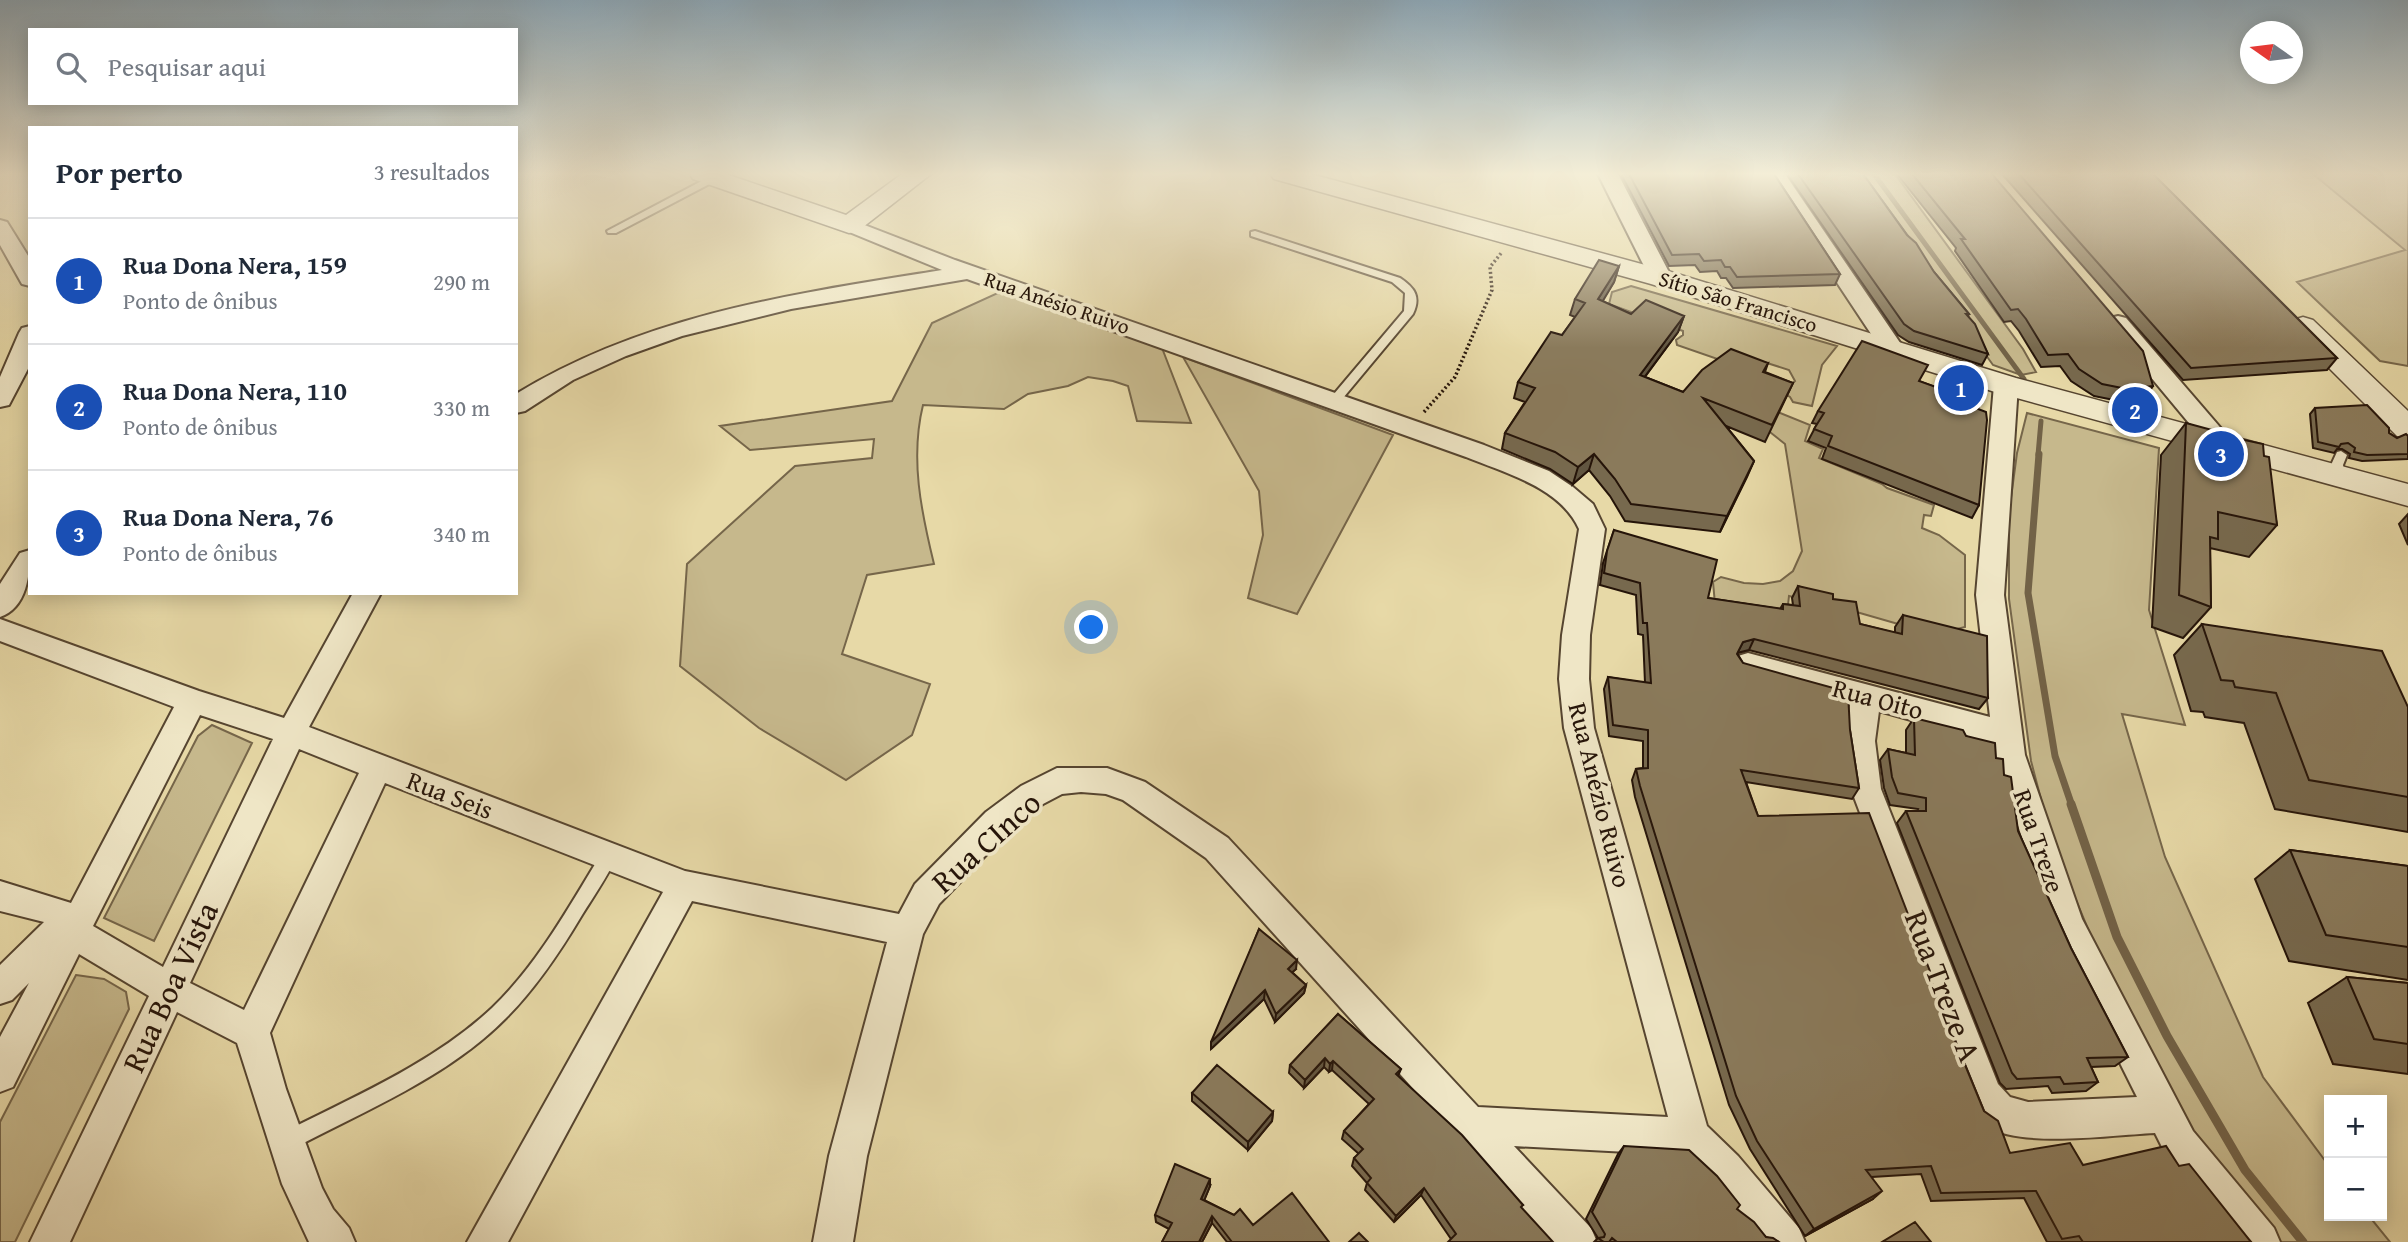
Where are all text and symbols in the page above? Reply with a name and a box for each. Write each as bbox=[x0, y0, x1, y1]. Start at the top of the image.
north arrow bbox=[2240, 21, 2303, 84]
search box bbox=[28, 28, 518, 105]
text: Pesquisar aqui bbox=[108, 47, 266, 86]
icon: search bbox=[52, 48, 90, 86]
text: Por perto bbox=[56, 150, 183, 194]
text: 3 resultados bbox=[374, 155, 490, 188]
text: Rua Dona Nera, 159 bbox=[123, 245, 347, 284]
street label: Rua Anésio Ruivo bbox=[980, 263, 1134, 342]
street label: Sítio São Francisco bbox=[1655, 263, 1821, 340]
text: 1 bbox=[73, 265, 85, 298]
text: 290 m bbox=[433, 265, 490, 298]
text: Ponto de ônibus bbox=[123, 284, 278, 317]
pin: 1 bbox=[1938, 362, 1984, 414]
text: Rua Dona Nera, 110 bbox=[123, 371, 347, 410]
pin: 2 bbox=[2112, 384, 2158, 436]
text: 2 bbox=[73, 391, 85, 424]
text: 330 m bbox=[433, 391, 490, 424]
text: Ponto de ônibus bbox=[123, 410, 278, 443]
pin: 3 bbox=[2198, 428, 2244, 480]
text: Rua Dona Nera, 76 bbox=[123, 497, 333, 536]
text: 3 bbox=[73, 517, 85, 550]
text: 340 m bbox=[433, 517, 490, 550]
text: Ponto de ônibus bbox=[123, 536, 278, 569]
your location bbox=[1074, 610, 1108, 644]
street label: Rua Oito bbox=[1828, 668, 1928, 729]
street label: Rua Anézio Ruivo bbox=[1559, 698, 1642, 891]
street label: Rua Seis bbox=[401, 760, 499, 829]
street label: Rua CInco bbox=[920, 779, 1051, 904]
street label: Rua Treze bbox=[2003, 784, 2075, 898]
street label: Rua Boa Vista bbox=[109, 894, 230, 1080]
street label: Rua Treze A bbox=[1893, 903, 1994, 1069]
map controls bbox=[2324, 1095, 2387, 1221]
button: + bbox=[2324, 1095, 2387, 1158]
button: − bbox=[2324, 1158, 2387, 1221]

